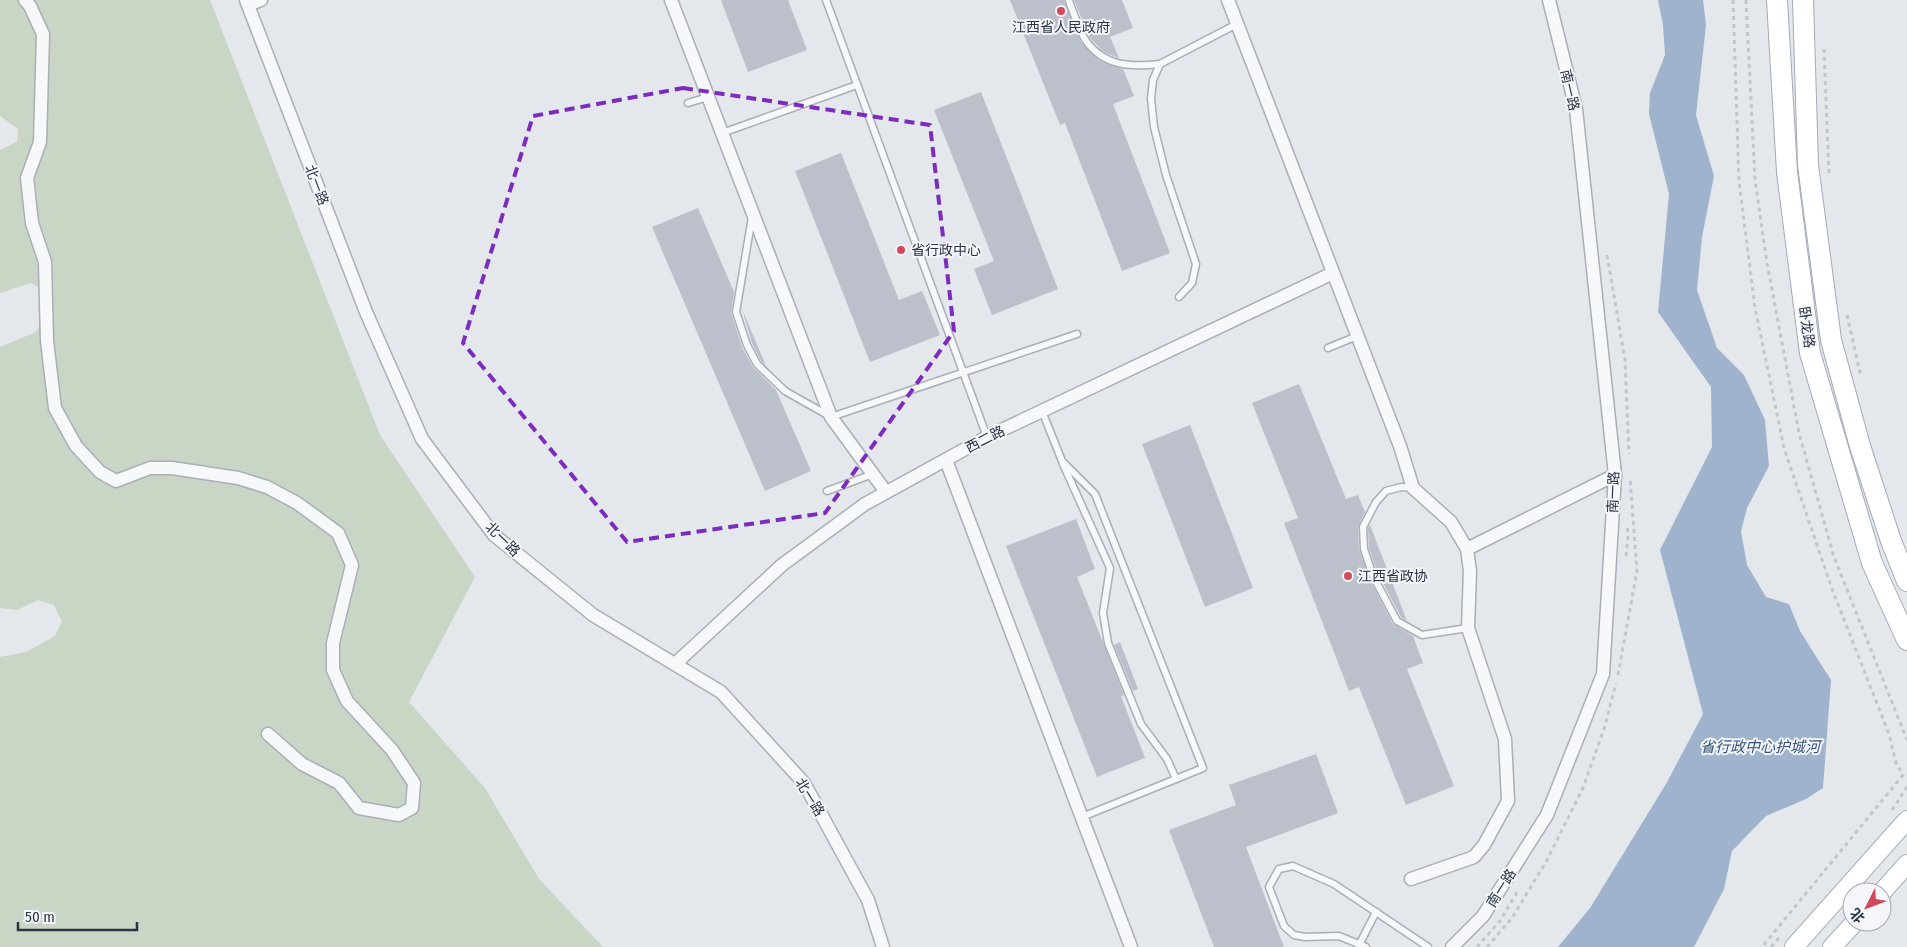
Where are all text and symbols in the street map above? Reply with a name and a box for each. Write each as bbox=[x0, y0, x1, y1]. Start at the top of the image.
marker: 江西省人民政府 bbox=[1055, 5, 1067, 17]
place label: 江西省人民政府 bbox=[1012, 19, 1110, 36]
street label: 南一路 bbox=[1557, 68, 1583, 112]
street label: 北一路 bbox=[301, 163, 332, 208]
place label: 省行政中心 bbox=[911, 242, 981, 259]
marker: 省行政中心 bbox=[895, 244, 907, 256]
street label: 卧龙路 bbox=[1795, 305, 1818, 349]
street label: 西二路 bbox=[963, 422, 1008, 457]
street label: 南一路 bbox=[1604, 471, 1623, 513]
street label: 北一路 bbox=[482, 519, 524, 560]
place label: 江西省政协 bbox=[1358, 568, 1428, 585]
marker: 江西省政协 bbox=[1342, 570, 1354, 582]
water label: 省行政中心护城河 bbox=[1700, 738, 1823, 756]
street label: 北一路 bbox=[791, 775, 828, 820]
street label: 南一路 bbox=[1483, 866, 1520, 911]
north arrow bbox=[1842, 882, 1892, 932]
scale bar bbox=[18, 900, 136, 932]
text: 北 bbox=[1847, 904, 1869, 926]
text: 50 m bbox=[25, 908, 55, 926]

